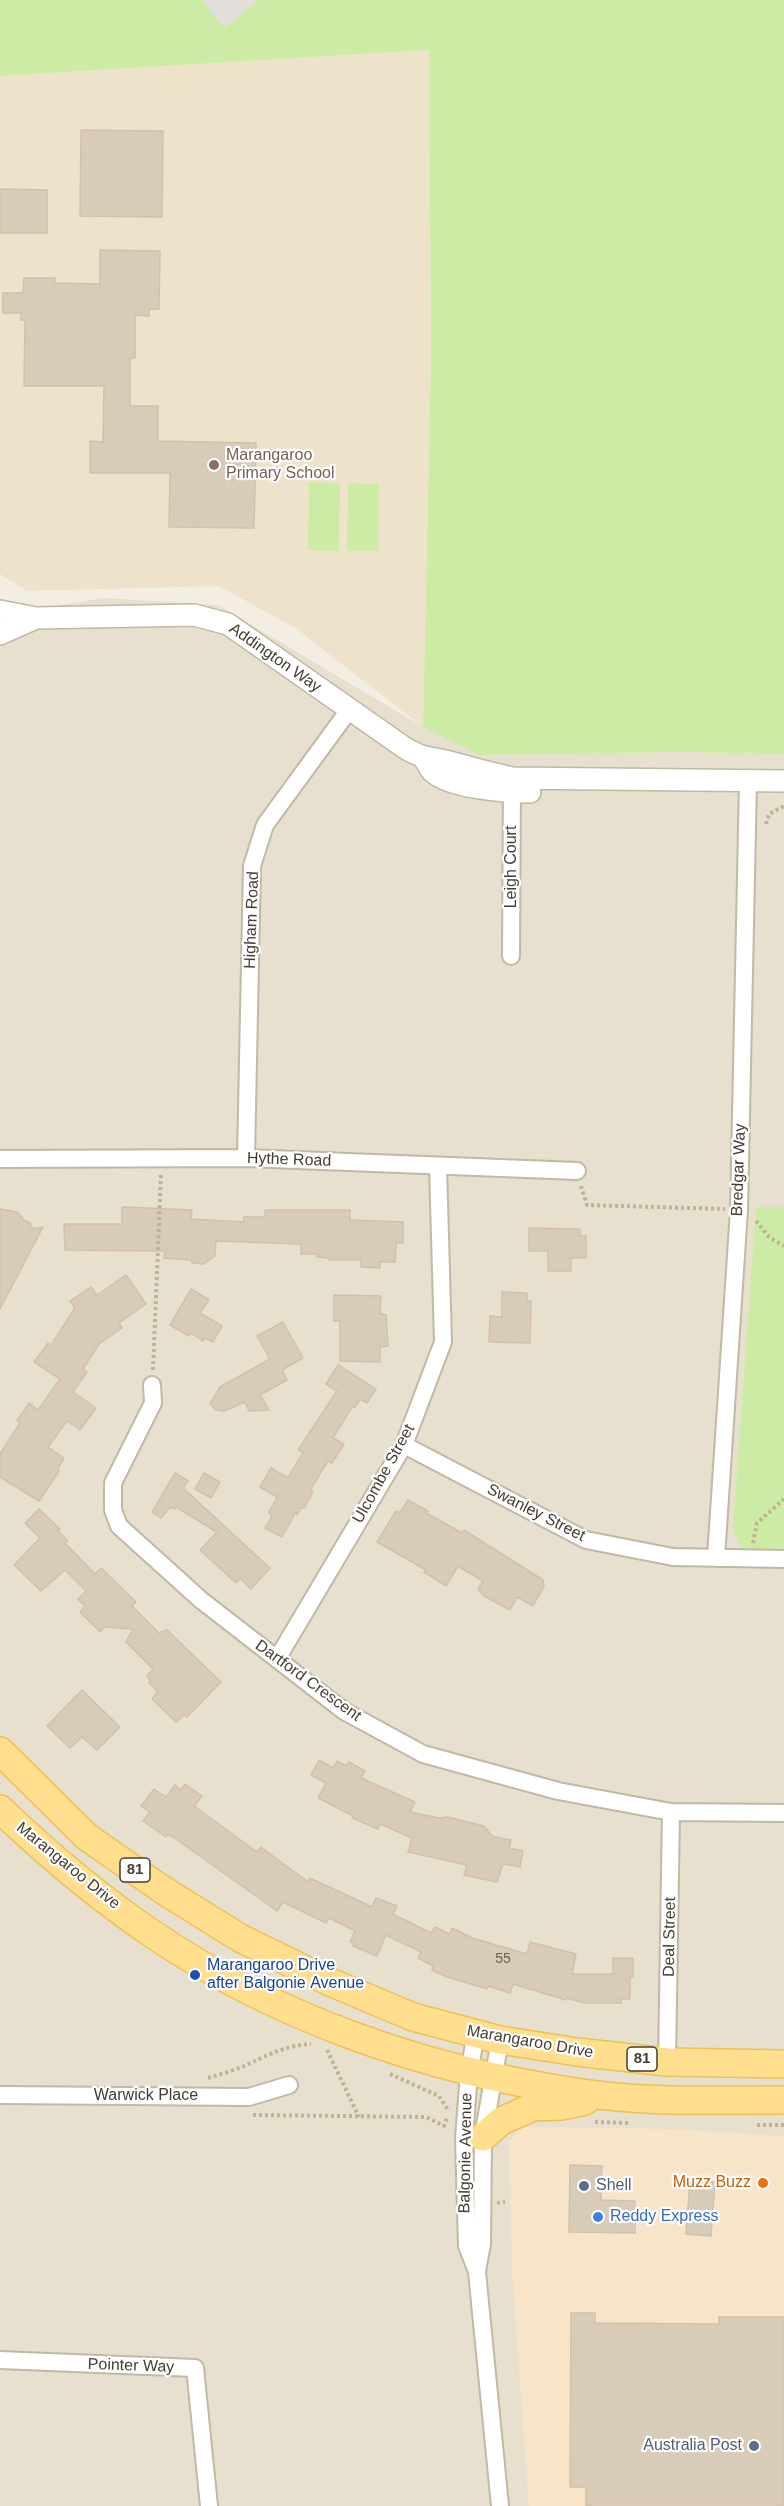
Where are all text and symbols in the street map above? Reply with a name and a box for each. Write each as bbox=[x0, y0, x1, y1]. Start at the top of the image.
place label: Marangaroo Primary School bbox=[226, 446, 334, 484]
marker: Marangaroo Primary School bbox=[207, 458, 221, 472]
street label: Addington Way bbox=[225, 619, 325, 697]
street label: Leigh Court bbox=[502, 826, 522, 908]
street label: Higham Road bbox=[241, 871, 263, 969]
street label: Bredgar Way bbox=[728, 1123, 750, 1217]
street label: Hythe Road bbox=[246, 1149, 332, 1171]
street label: Ulcombe Street bbox=[349, 1421, 419, 1527]
street label: Swanley Street bbox=[484, 1480, 588, 1546]
street label: Dartford Crescent bbox=[251, 1636, 365, 1726]
street label: Marangaroo Drive bbox=[12, 1818, 124, 1914]
road number: 81 bbox=[120, 1858, 150, 1882]
street label: Deal Street bbox=[660, 1897, 680, 1977]
house number: 55 bbox=[495, 1951, 511, 1967]
place label: Marangaroo Drive after Balgonie Avenue bbox=[207, 1956, 364, 1994]
marker: Marangaroo Drive after Balgonie Avenue bbox=[188, 1968, 202, 1982]
street label: Marangaroo Drive bbox=[465, 2021, 595, 2063]
road number: 81 bbox=[627, 2047, 657, 2071]
street label: Warwick Place bbox=[94, 2086, 198, 2106]
street label: Balgonie Avenue bbox=[455, 2092, 477, 2214]
place label: Muzz Buzz bbox=[673, 2173, 751, 2193]
place label: Shell bbox=[596, 2176, 632, 2196]
marker: Muzz Buzz bbox=[756, 2176, 770, 2190]
marker: Shell bbox=[577, 2179, 591, 2193]
place label: Reddy Express bbox=[610, 2207, 718, 2227]
marker: Reddy Express bbox=[591, 2210, 605, 2224]
street label: Pointer Way bbox=[87, 2355, 175, 2377]
place label: Australia Post bbox=[643, 2436, 742, 2456]
marker: Australia Post bbox=[747, 2439, 761, 2453]

